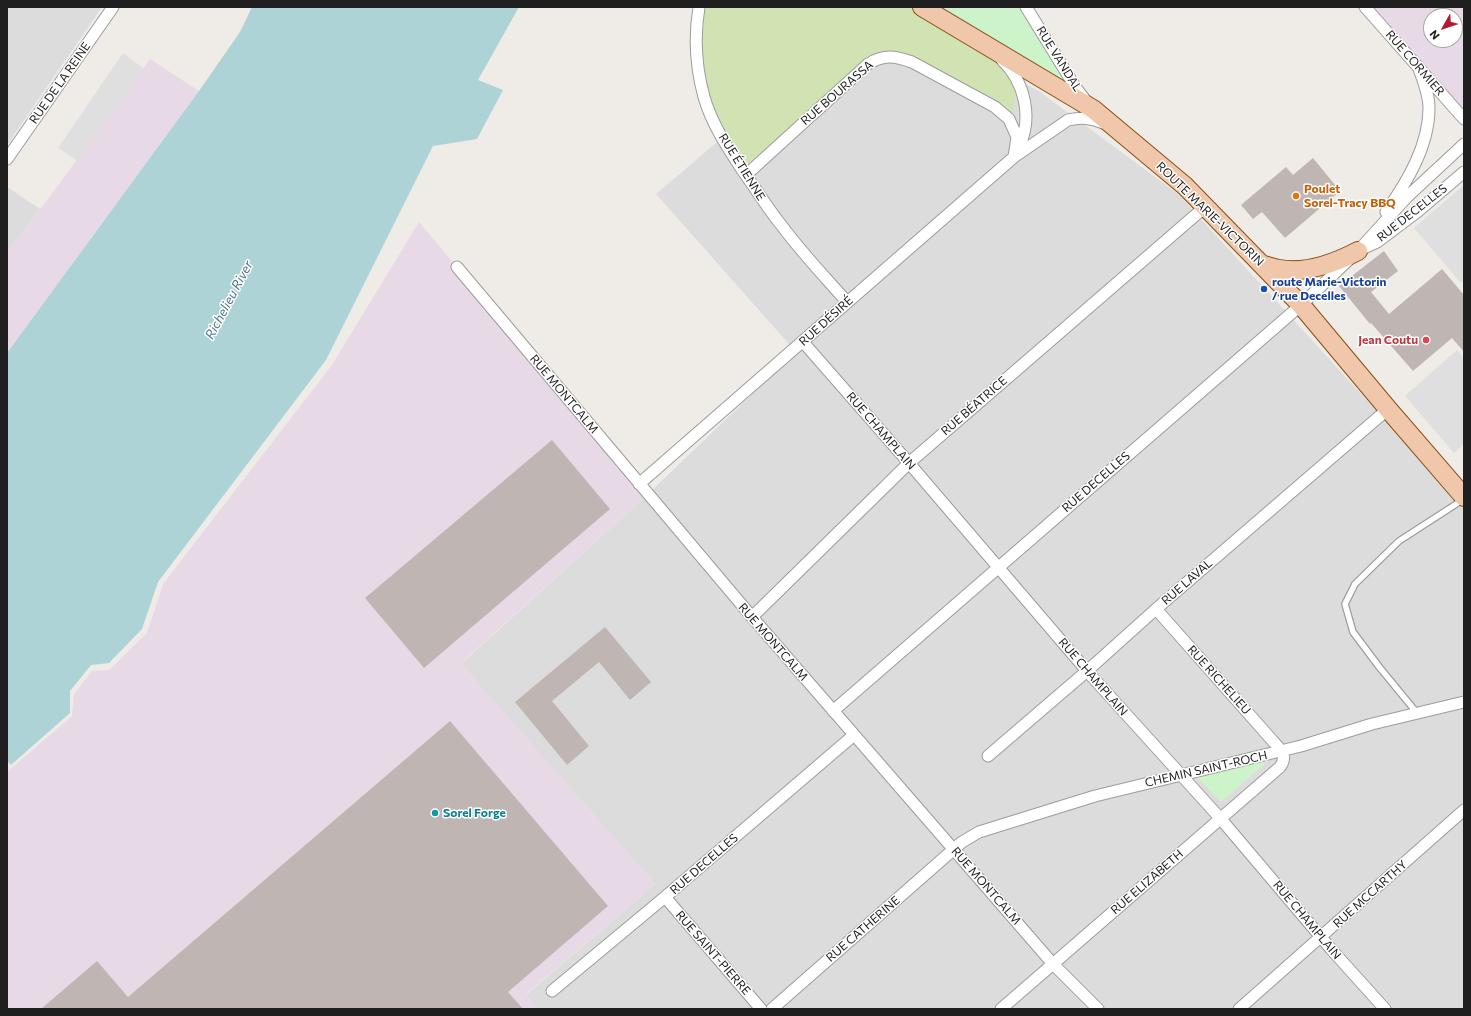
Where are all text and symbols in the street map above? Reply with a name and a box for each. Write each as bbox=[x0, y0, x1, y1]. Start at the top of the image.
north arrow bbox=[1423, 8, 1463, 48]
street label: RUE VANDAL bbox=[1033, 24, 1085, 94]
street label: RUE CORMIER bbox=[1383, 27, 1447, 99]
text: N bbox=[1426, 28, 1442, 43]
street label: RUE DE LA REINE bbox=[26, 39, 94, 127]
street label: RUE BOURASSA bbox=[798, 58, 876, 128]
street label: RUE ÉTIENNE bbox=[716, 131, 768, 203]
street label: ROUTE MARIE-VICTORIN bbox=[1153, 159, 1267, 269]
street label: RUE DECELLES bbox=[1374, 181, 1450, 245]
place label: Poulet Sorel-Tracy BBQ bbox=[1304, 182, 1396, 210]
marker: Poulet Sorel-Tracy BBQ bbox=[1291, 191, 1301, 201]
water label: Richelieu River bbox=[202, 258, 256, 342]
place label: route Marie-Victorin / rue Decelles bbox=[1272, 275, 1387, 303]
marker: route Marie-Victorin / rue Decelles bbox=[1259, 284, 1269, 294]
street label: RUE DÉSIRÉ bbox=[796, 293, 856, 349]
place label: Jean Coutu bbox=[1358, 333, 1418, 347]
marker: Jean Coutu bbox=[1421, 335, 1431, 345]
street label: RUE MONTCALM bbox=[527, 352, 601, 436]
street label: RUE BÉATRICE bbox=[938, 373, 1010, 439]
street label: RUE CHAMPLAIN bbox=[843, 389, 919, 473]
street label: RUE DECELLES bbox=[1059, 449, 1133, 515]
street label: RUE LAVAL bbox=[1159, 556, 1215, 608]
street label: RUE MONTCALM bbox=[735, 600, 811, 684]
street label: RUE CHAMPLAIN bbox=[1055, 635, 1131, 719]
street label: RUE RICHELIEU bbox=[1184, 643, 1254, 717]
street label: CHEMIN SAINT-ROCH bbox=[1143, 748, 1269, 790]
place label: Sorel Forge bbox=[443, 806, 506, 820]
marker: Sorel Forge bbox=[430, 808, 440, 818]
street label: RUE DECELLES bbox=[667, 831, 741, 897]
street label: RUE MONTCALM bbox=[948, 844, 1024, 928]
street label: RUE ELIZABETH bbox=[1108, 847, 1186, 917]
street label: RUE MCCARTHY bbox=[1330, 857, 1410, 931]
street label: RUE CHAMPLAIN bbox=[1270, 878, 1344, 962]
street label: RUE CATHERINE bbox=[823, 893, 903, 965]
street label: RUE SAINT-PIERRE bbox=[672, 908, 754, 998]

